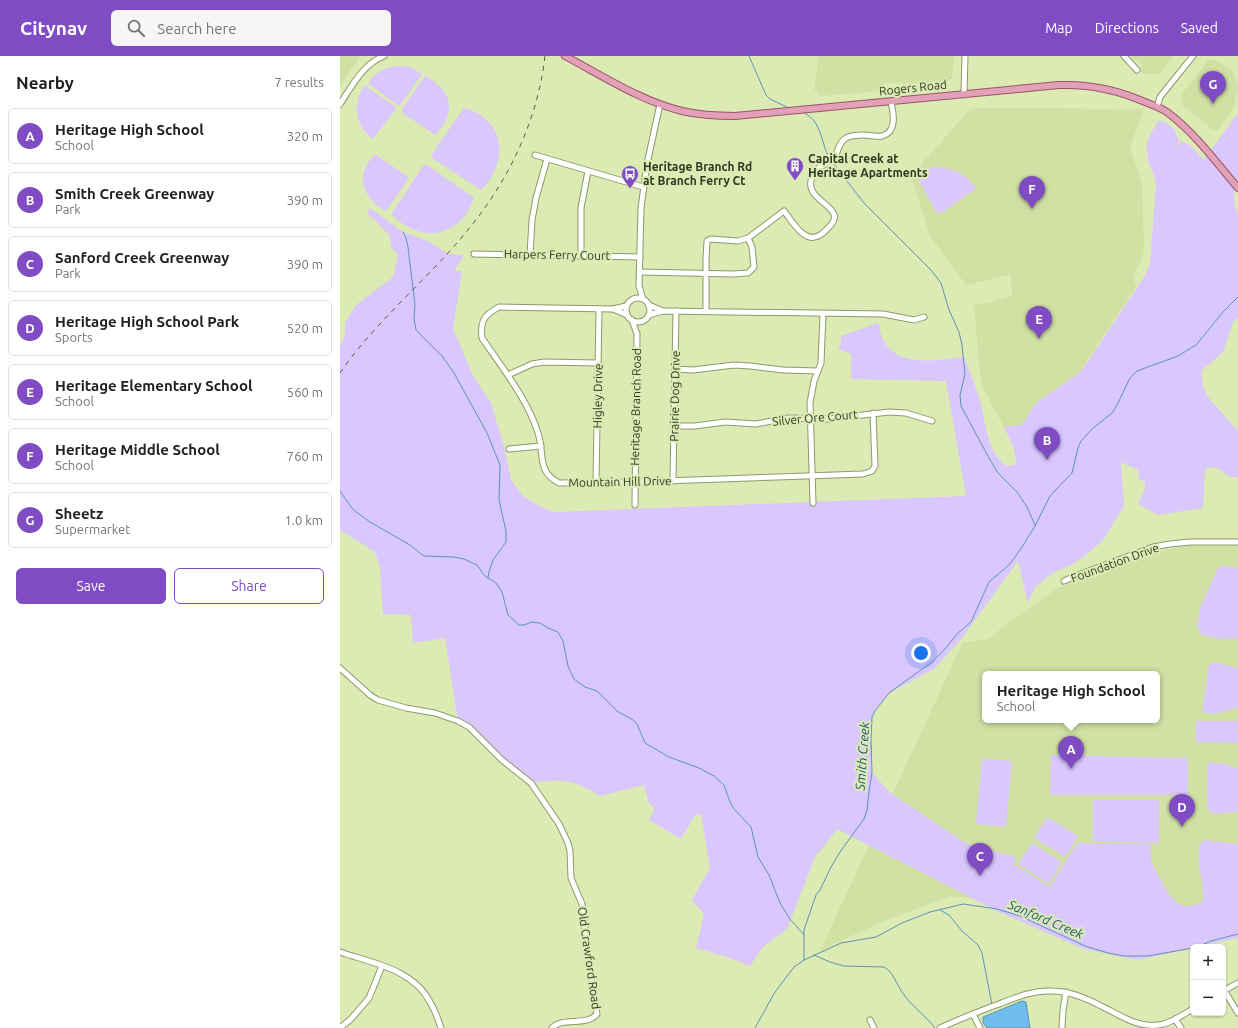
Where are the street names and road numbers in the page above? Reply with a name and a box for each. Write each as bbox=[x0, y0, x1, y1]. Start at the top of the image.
street label: Rogers Road bbox=[878, 77, 948, 98]
street label: Harpers Ferry Court bbox=[504, 247, 611, 262]
street label: Heritage Branch Road bbox=[628, 348, 643, 466]
street label: Prairie Dog Drive bbox=[667, 350, 682, 442]
street label: Higley Drive bbox=[590, 363, 605, 429]
street label: Silver Ore Court bbox=[772, 407, 859, 428]
street label: Mountain Hill Drive bbox=[568, 474, 672, 489]
street label: Foundation Drive bbox=[1069, 541, 1161, 585]
street label: Old Crawford Road bbox=[576, 906, 603, 1010]

